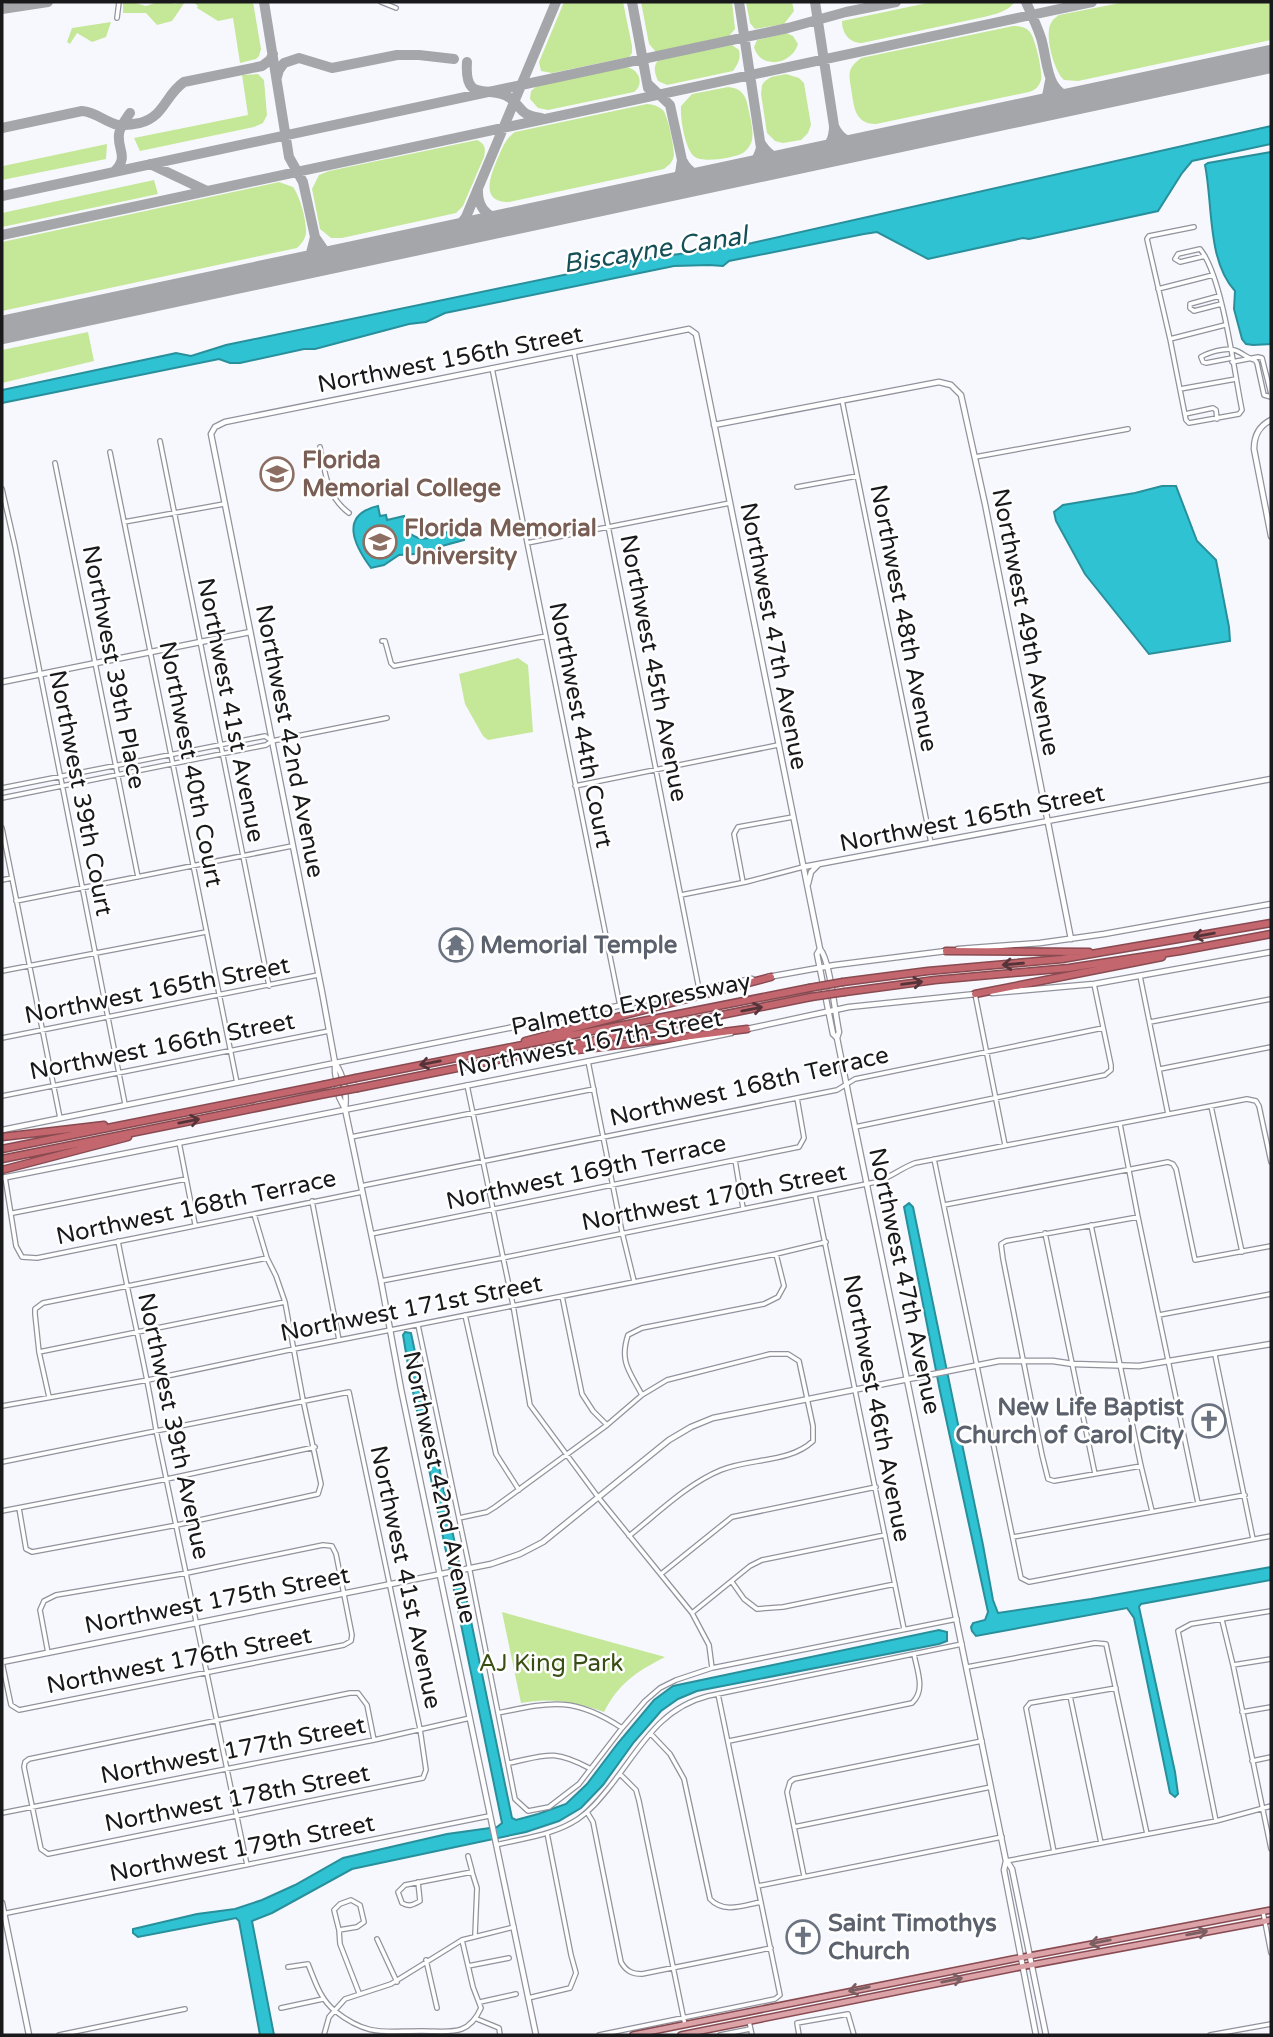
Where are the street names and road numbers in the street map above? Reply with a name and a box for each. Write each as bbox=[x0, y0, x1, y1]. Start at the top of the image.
street label: Northwest 156th Street bbox=[315, 320, 585, 399]
street label: Northwest 48th Avenue bbox=[863, 482, 944, 754]
street label: Northwest 49th Avenue bbox=[985, 486, 1066, 758]
street label: Northwest 47th Avenue bbox=[733, 500, 814, 772]
street label: Northwest 45th Avenue bbox=[613, 532, 694, 804]
street label: Northwest 39th Place bbox=[76, 543, 151, 791]
street label: Northwest 41st Avenue bbox=[191, 576, 270, 845]
street label: Northwest 44th Court bbox=[542, 600, 619, 850]
street label: Northwest 42nd Avenue bbox=[249, 602, 330, 880]
street label: Northwest 40th Court bbox=[152, 639, 229, 889]
street label: Northwest 39th Court bbox=[42, 668, 119, 918]
street label: Northwest 165th Street bbox=[837, 779, 1107, 858]
street label: Northwest 165th Street bbox=[22, 951, 292, 1030]
street label: Palmetto Expressway bbox=[509, 967, 753, 1042]
street label: Northwest 167th Street bbox=[455, 1004, 725, 1083]
street label: Northwest 166th Street bbox=[27, 1007, 297, 1086]
street label: Northwest 168th Terrace bbox=[607, 1040, 892, 1133]
street label: Northwest 169th Terrace bbox=[443, 1129, 729, 1216]
street label: Northwest 47th Avenue bbox=[862, 1145, 947, 1417]
street label: Northwest 170th Street bbox=[579, 1158, 849, 1237]
street label: Northwest 168th Terrace bbox=[53, 1164, 339, 1251]
street label: Northwest 171st Street bbox=[278, 1269, 545, 1348]
street label: Northwest 46th Avenue bbox=[836, 1272, 917, 1544]
street label: Northwest 39th Avenue bbox=[131, 1290, 216, 1562]
street label: Northwest 42nd Avenue bbox=[396, 1348, 483, 1626]
street label: Northwest 41st Avenue bbox=[363, 1443, 448, 1711]
street label: Northwest 175th Street bbox=[82, 1561, 352, 1640]
street label: Northwest 176th Street bbox=[44, 1621, 314, 1700]
street label: Northwest 177th Street bbox=[98, 1711, 368, 1790]
street label: Northwest 178th Street bbox=[102, 1759, 372, 1838]
street label: Northwest 179th Street bbox=[107, 1809, 377, 1888]

